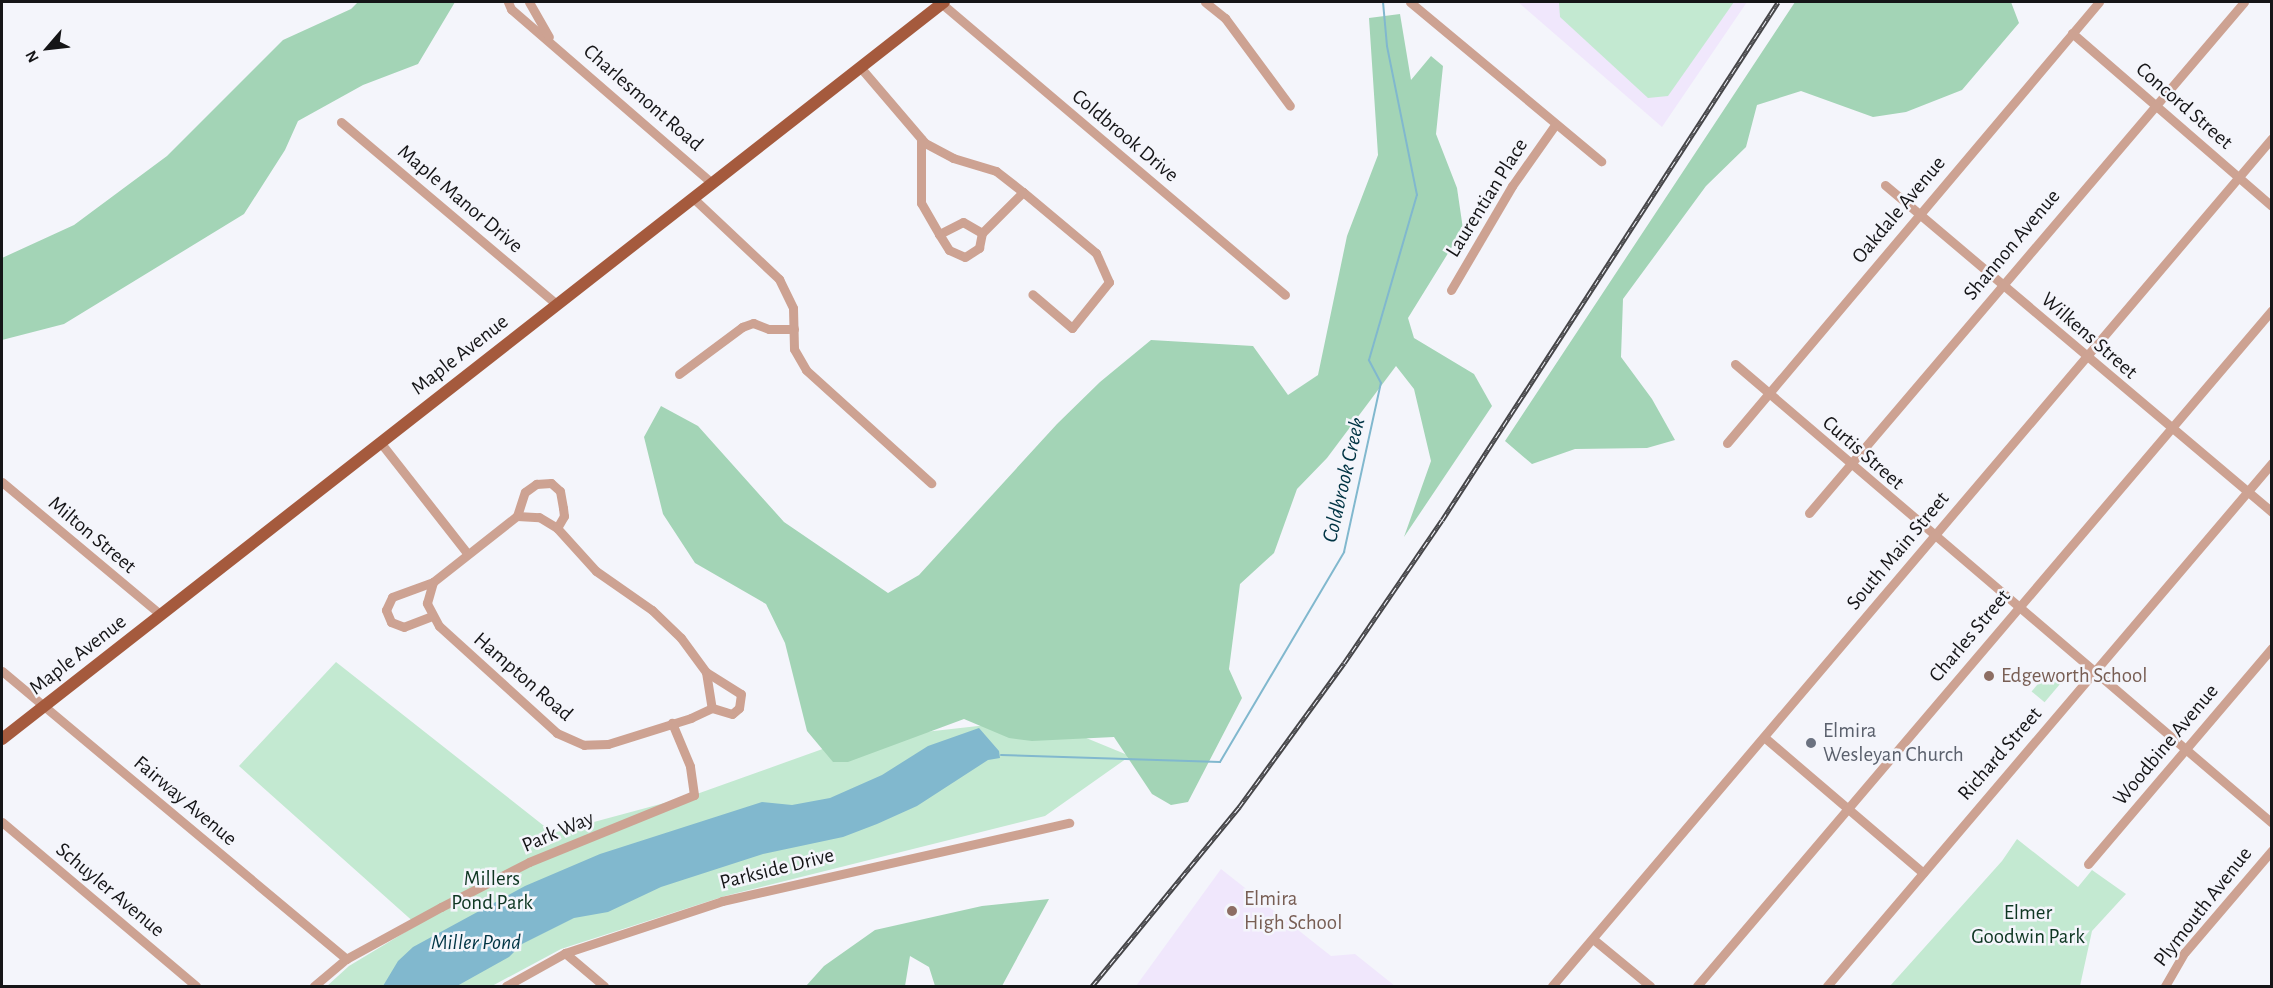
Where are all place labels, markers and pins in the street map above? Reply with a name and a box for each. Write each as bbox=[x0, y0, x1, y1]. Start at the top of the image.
place label: Edgeworth School bbox=[2001, 663, 2147, 689]
marker: Edgeworth School bbox=[1982, 669, 1996, 683]
place label: Elmira Wesleyan Church bbox=[1823, 718, 1964, 768]
marker: Elmira Wesleyan Church bbox=[1804, 736, 1818, 750]
place label: Elmira High School bbox=[1244, 886, 1342, 936]
marker: Elmira High School bbox=[1225, 904, 1239, 918]

